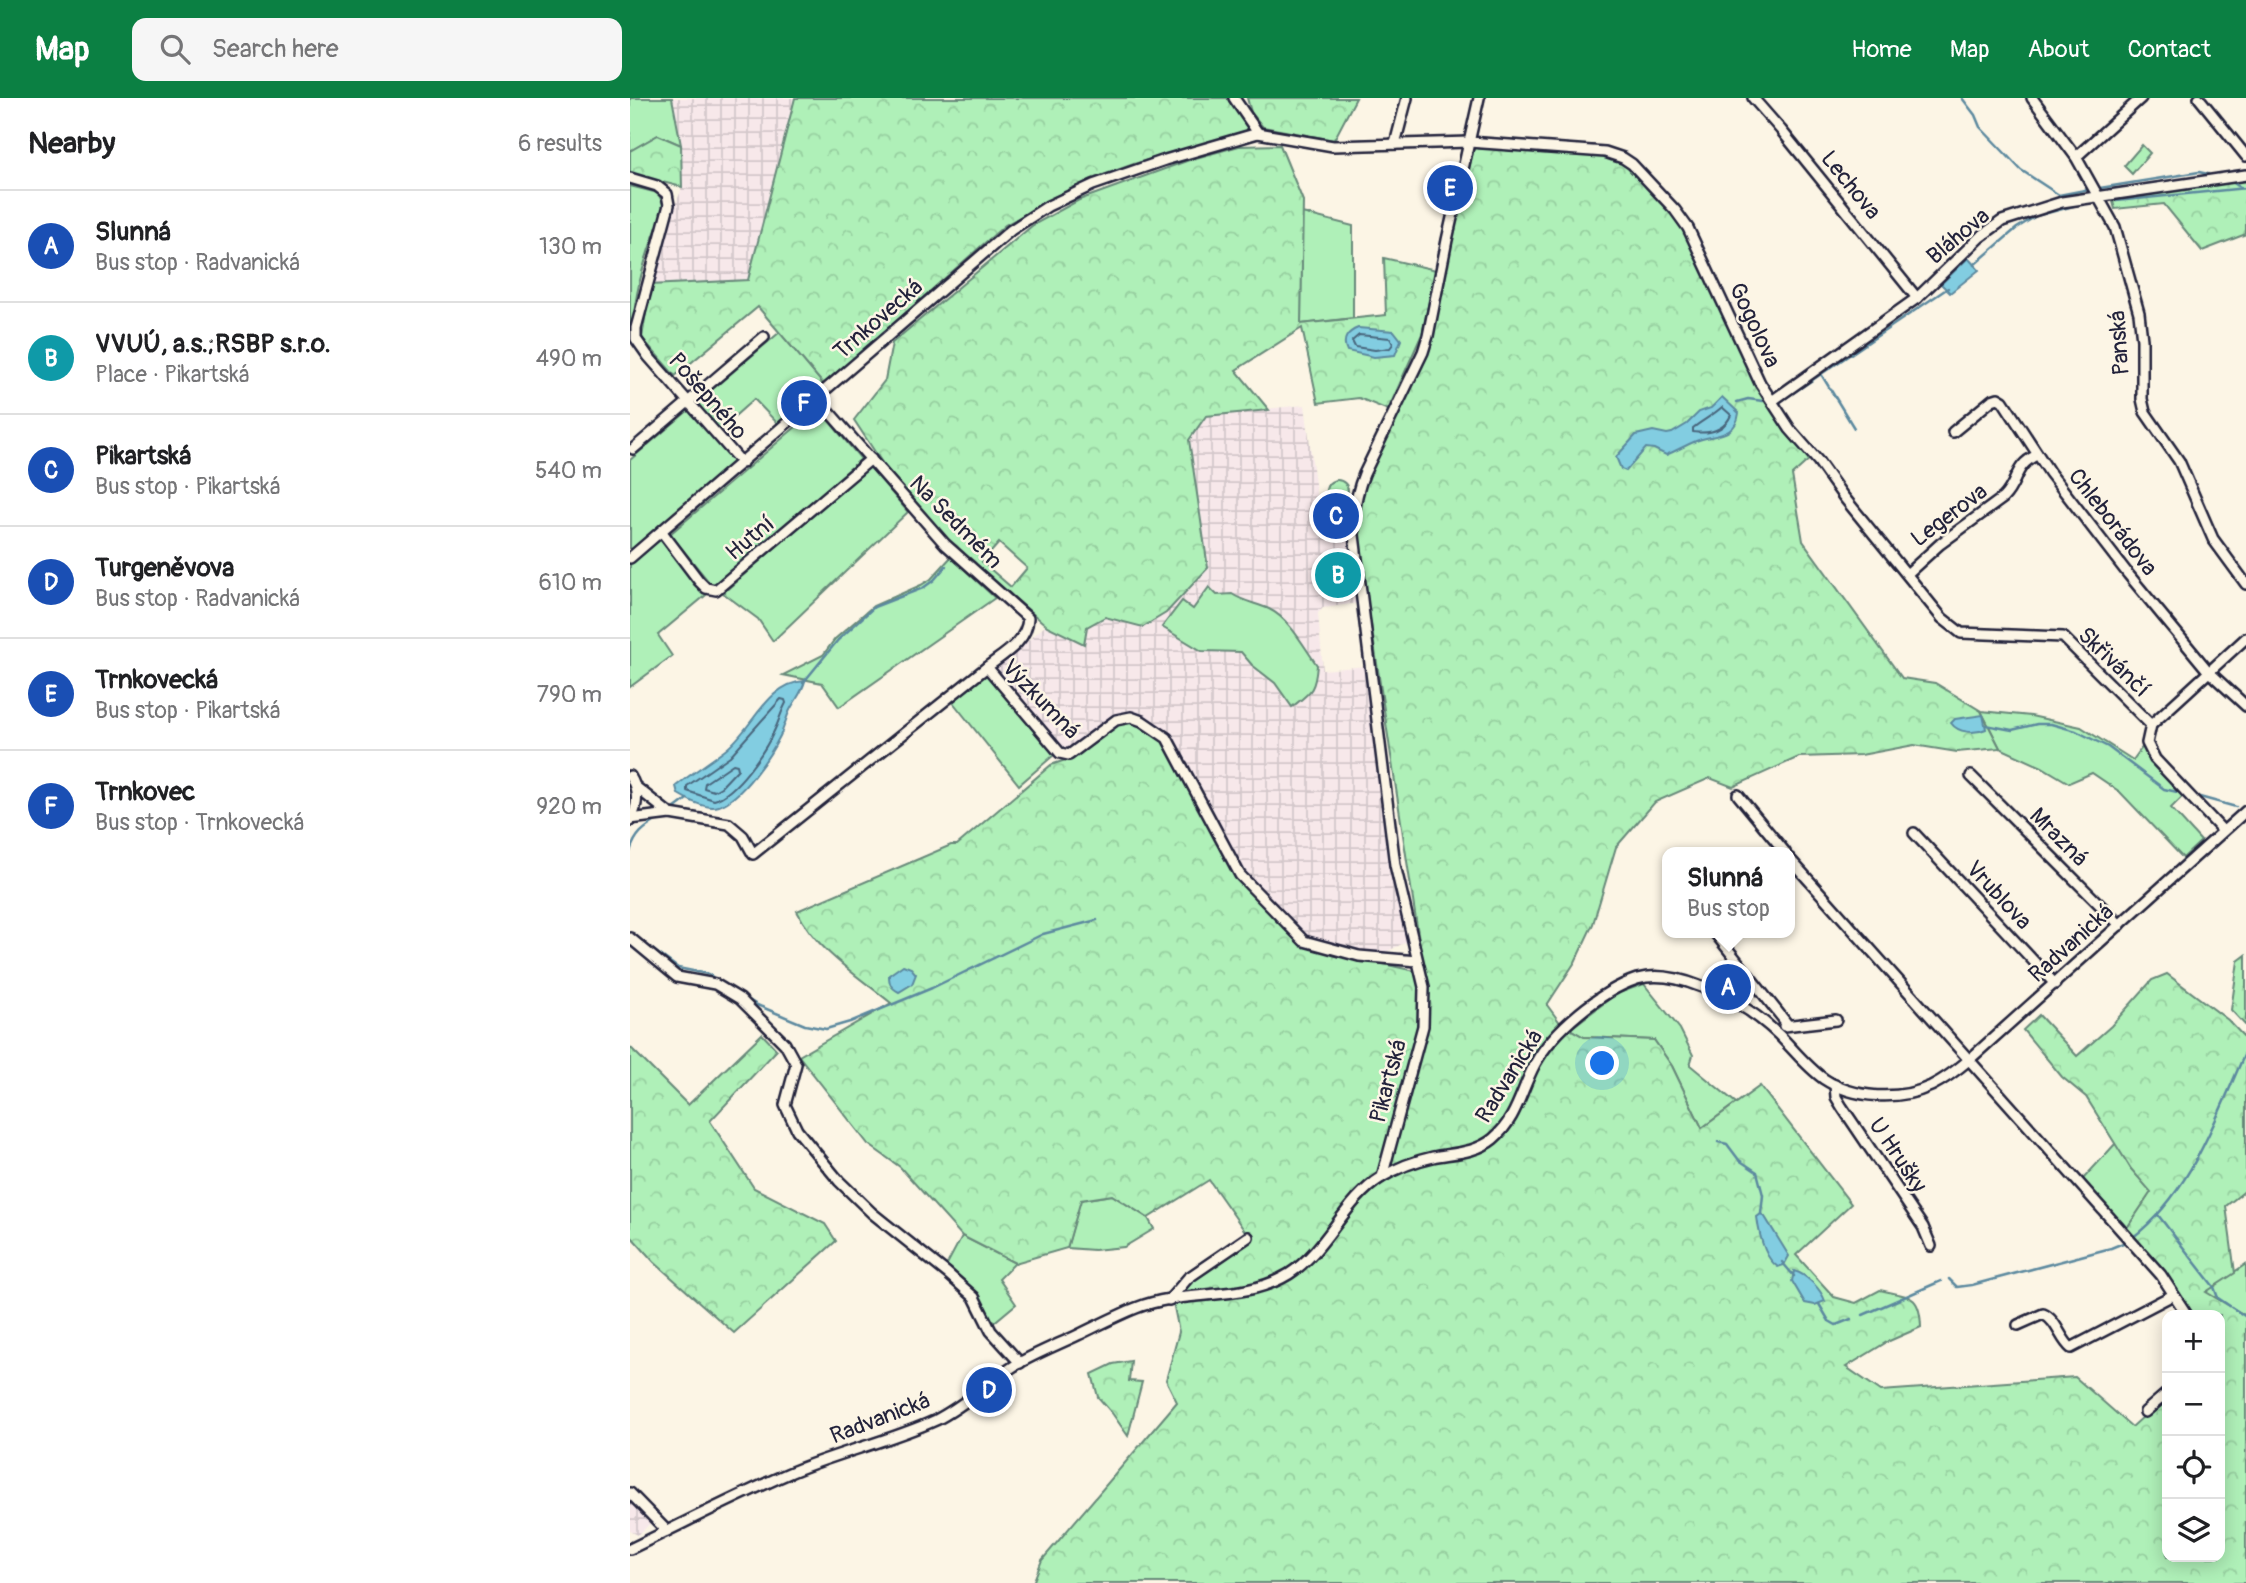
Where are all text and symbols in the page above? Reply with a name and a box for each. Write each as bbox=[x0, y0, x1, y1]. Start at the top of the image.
search box bbox=[132, 18, 622, 81]
text: Map bbox=[35, 29, 90, 70]
icon: search bbox=[156, 30, 194, 68]
text: Search here bbox=[212, 33, 339, 65]
text: Home bbox=[1851, 35, 1912, 64]
text: Map bbox=[1950, 35, 1990, 64]
text: About bbox=[2028, 35, 2090, 64]
text: Contact bbox=[2128, 35, 2211, 64]
text: Nearby bbox=[28, 125, 115, 162]
text: 6 results bbox=[518, 129, 602, 158]
street label: Lechova bbox=[1814, 145, 1888, 225]
pin: E bbox=[1427, 162, 1473, 214]
street label: Bláhova bbox=[1921, 201, 1995, 271]
text: Slunná bbox=[95, 216, 171, 248]
text: A bbox=[44, 232, 58, 261]
text: 130 m bbox=[539, 232, 602, 261]
text: Bus stop · Radvanická bbox=[95, 248, 300, 277]
street label: Trnkovecká bbox=[827, 272, 929, 366]
street label: Gogolova bbox=[1723, 278, 1787, 372]
street label: Panská bbox=[2102, 310, 2136, 376]
text: VVUÚ, a.s.;RSBP s.r.o. bbox=[95, 328, 331, 360]
text: B bbox=[44, 344, 58, 373]
text: 490 m bbox=[536, 344, 602, 373]
street label: Pošepného bbox=[662, 347, 754, 445]
text: Place · Pikartská bbox=[95, 360, 249, 389]
pin: F bbox=[781, 377, 827, 429]
text: Pikartská bbox=[95, 440, 191, 472]
text: C bbox=[44, 456, 58, 485]
text: 540 m bbox=[535, 456, 602, 485]
street label: Chleborádova bbox=[2062, 462, 2164, 582]
street label: Na Sedmém bbox=[903, 469, 1009, 575]
text: Bus stop · Pikartská bbox=[95, 472, 280, 501]
street label: Legerova bbox=[1905, 477, 1993, 553]
pin: C bbox=[1313, 490, 1359, 542]
street label: Hutní bbox=[720, 509, 780, 567]
pin: B bbox=[1315, 549, 1361, 601]
text: Turgeněvova bbox=[95, 552, 234, 584]
text: D bbox=[44, 568, 58, 597]
text: 610 m bbox=[538, 568, 602, 597]
text: Bus stop · Radvanická bbox=[95, 584, 300, 613]
street label: Skřivánčí bbox=[2072, 621, 2156, 703]
street label: Výzkumná bbox=[996, 653, 1086, 745]
text: Trnkovecká bbox=[95, 664, 218, 696]
text: E bbox=[45, 680, 57, 709]
text: 790 m bbox=[537, 680, 602, 709]
text: Bus stop · Pikartská bbox=[95, 696, 280, 725]
text: Trnkovec bbox=[95, 776, 195, 808]
text: F bbox=[44, 792, 58, 821]
text: 920 m bbox=[536, 792, 602, 821]
street label: Mrazná bbox=[2024, 802, 2094, 872]
text: Bus stop · Trnkovecká bbox=[95, 808, 304, 837]
popup bbox=[1662, 847, 1795, 938]
street label: Vrublova bbox=[1960, 854, 2038, 936]
text: Slunná bbox=[1687, 862, 1763, 894]
text: Bus stop bbox=[1687, 894, 1770, 923]
street label: Radvanická bbox=[2022, 897, 2120, 989]
pin: A bbox=[1705, 961, 1751, 1013]
street label: Radvanická bbox=[1469, 1024, 1549, 1128]
street label: Pikartská bbox=[1363, 1036, 1413, 1126]
your location bbox=[1585, 1046, 1619, 1080]
street label: U Hrušky bbox=[1862, 1112, 1934, 1198]
map controls bbox=[2162, 1310, 2225, 1562]
button: + bbox=[2162, 1310, 2225, 1373]
pin: D bbox=[966, 1364, 1012, 1416]
button: − bbox=[2162, 1373, 2225, 1436]
street label: Radvanická bbox=[826, 1386, 934, 1450]
button: locate bbox=[2162, 1436, 2225, 1499]
button: layers bbox=[2162, 1499, 2225, 1562]

